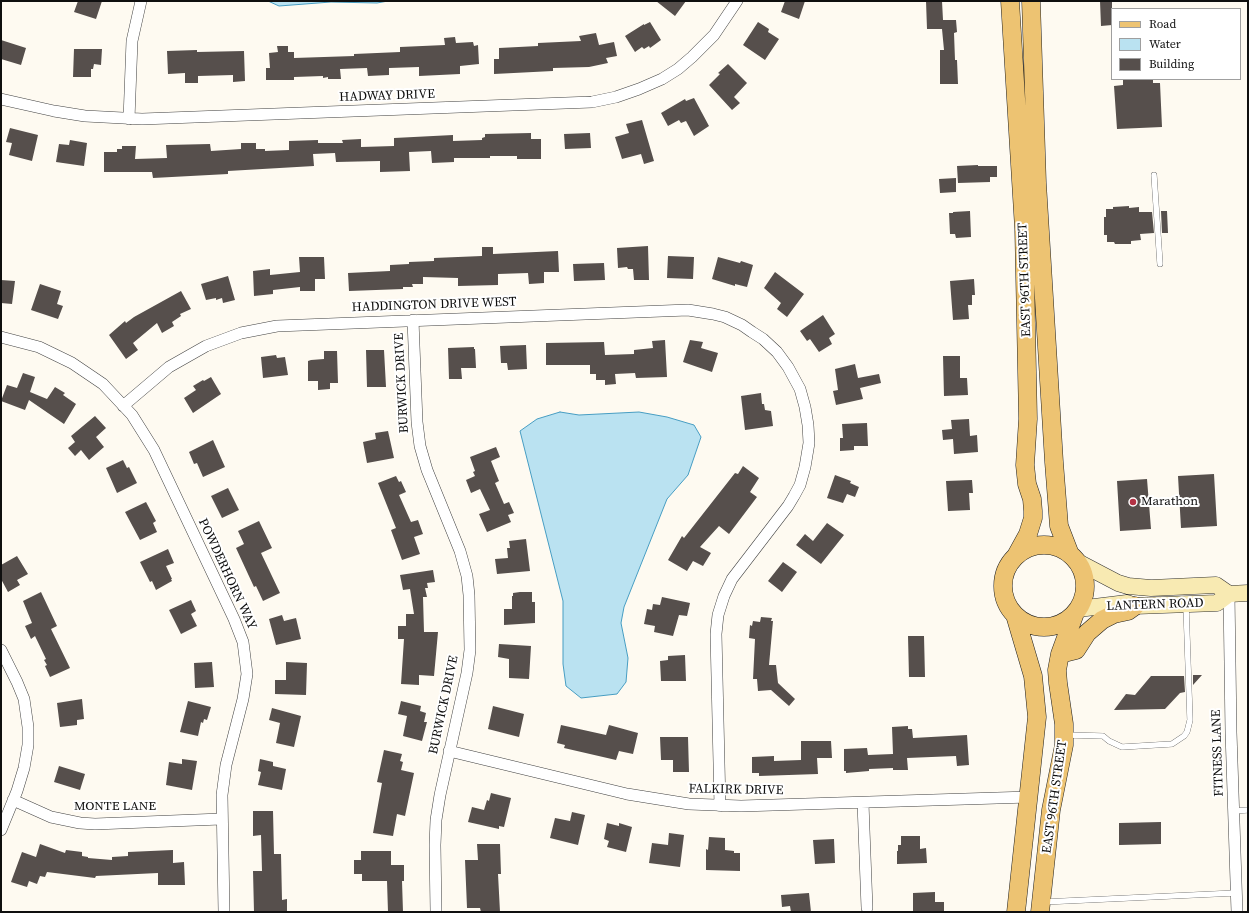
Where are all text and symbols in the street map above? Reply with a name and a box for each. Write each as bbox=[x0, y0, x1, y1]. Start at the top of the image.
legend bbox=[1111, 8, 1241, 80]
text: Road bbox=[1149, 16, 1176, 32]
text: Water bbox=[1149, 36, 1181, 52]
text: Building bbox=[1149, 56, 1194, 72]
street label: HADWAY DRIVE bbox=[339, 87, 435, 105]
street label: EAST 96TH STREET bbox=[1015, 223, 1035, 337]
street label: HADDINGTON DRIVE WEST bbox=[351, 294, 517, 316]
street label: BURWICK DRIVE bbox=[392, 332, 412, 434]
place label: Marathon bbox=[1141, 494, 1198, 510]
marker: Marathon bbox=[1128, 497, 1138, 507]
street label: POWDERHORN WAY bbox=[194, 516, 260, 632]
street label: LANTERN ROAD bbox=[1106, 596, 1204, 614]
street label: BURWICK DRIVE bbox=[426, 654, 462, 756]
street label: FITNESS LANE bbox=[1209, 709, 1227, 797]
street label: EAST 96TH STREET bbox=[1039, 739, 1071, 855]
street label: FALKIRK DRIVE bbox=[688, 781, 784, 799]
street label: MONTE LANE bbox=[74, 799, 156, 815]

